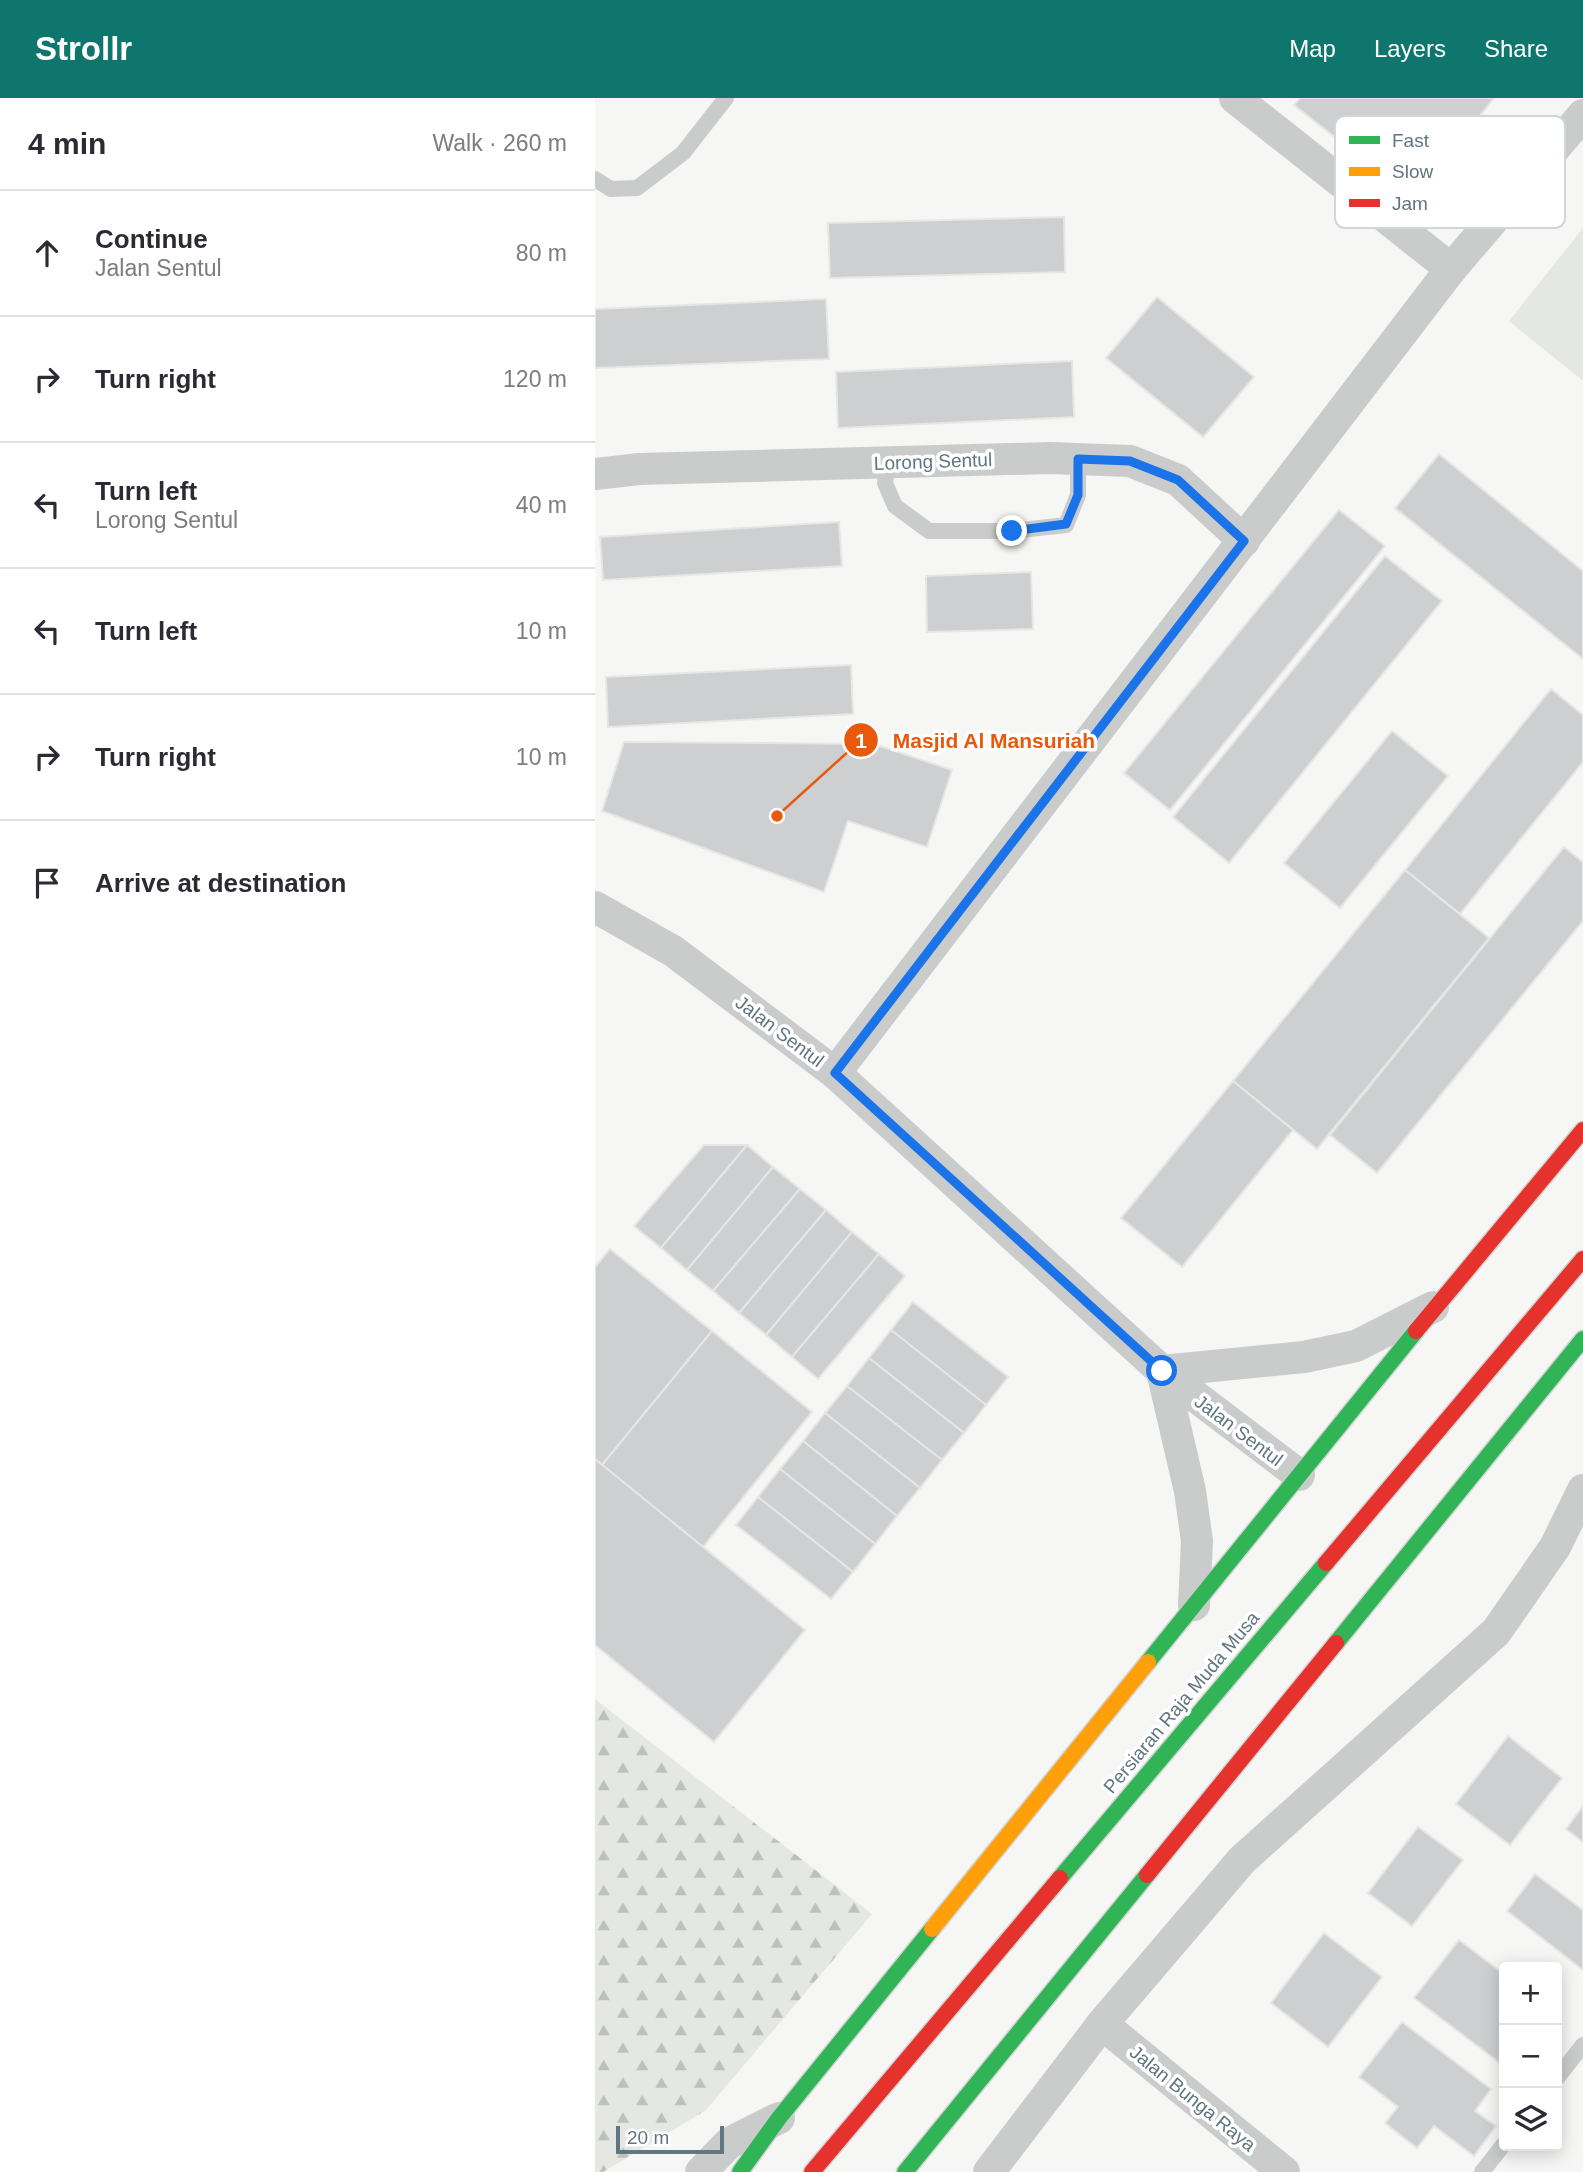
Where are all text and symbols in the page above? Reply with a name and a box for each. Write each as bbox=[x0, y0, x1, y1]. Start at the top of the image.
text: Strollr bbox=[35, 30, 132, 67]
text: Map bbox=[1289, 35, 1336, 62]
text: Layers bbox=[1374, 35, 1446, 62]
text: Share bbox=[1484, 35, 1548, 62]
legend bbox=[1335, 116, 1565, 228]
text: 4 min bbox=[28, 127, 106, 160]
text: Walk · 260 m bbox=[432, 130, 567, 156]
text: Fast bbox=[1392, 130, 1430, 151]
text: Slow bbox=[1392, 161, 1433, 182]
text: Jam bbox=[1392, 193, 1428, 214]
text: Continue bbox=[95, 224, 208, 254]
icon: ahead bbox=[28, 234, 66, 272]
text: 80 m bbox=[516, 240, 567, 266]
text: Jalan Sentul bbox=[95, 255, 222, 281]
icon: right bbox=[28, 360, 66, 398]
text: Turn right bbox=[95, 364, 216, 394]
text: 120 m bbox=[503, 366, 567, 392]
street label: Lorong Sentul bbox=[874, 449, 993, 474]
text: Turn left bbox=[95, 476, 197, 506]
icon: left bbox=[28, 486, 66, 524]
text: 40 m bbox=[516, 492, 567, 518]
text: Lorong Sentul bbox=[95, 507, 238, 533]
route end bbox=[996, 515, 1027, 546]
icon: left bbox=[28, 612, 66, 650]
text: Turn left bbox=[95, 616, 197, 646]
text: 10 m bbox=[516, 618, 567, 644]
callout: Masjid Al Mansuriah bbox=[844, 719, 1110, 761]
text: 1 bbox=[855, 729, 867, 752]
text: Masjid Al Mansuriah bbox=[893, 729, 1095, 752]
icon: right bbox=[28, 738, 66, 776]
text: Turn right bbox=[95, 742, 216, 772]
text: 10 m bbox=[516, 744, 567, 770]
icon: arrive bbox=[28, 864, 66, 902]
text: Arrive at destination bbox=[95, 868, 346, 898]
street label: Jalan Sentul bbox=[732, 992, 828, 1071]
route start bbox=[1146, 1355, 1177, 1386]
street label: Jalan Sentul bbox=[1191, 1391, 1287, 1470]
street label: Persiaran Raja Muda Musa bbox=[1099, 1607, 1264, 1797]
map controls bbox=[1499, 1962, 1562, 2151]
button: + bbox=[1499, 1962, 1562, 2025]
button: − bbox=[1499, 2025, 1562, 2088]
street label: Jalan Bunga Raya bbox=[1126, 2041, 1260, 2156]
button: layers bbox=[1499, 2088, 1562, 2151]
scale bar bbox=[616, 2123, 725, 2155]
text: 20 m bbox=[627, 2127, 669, 2148]

